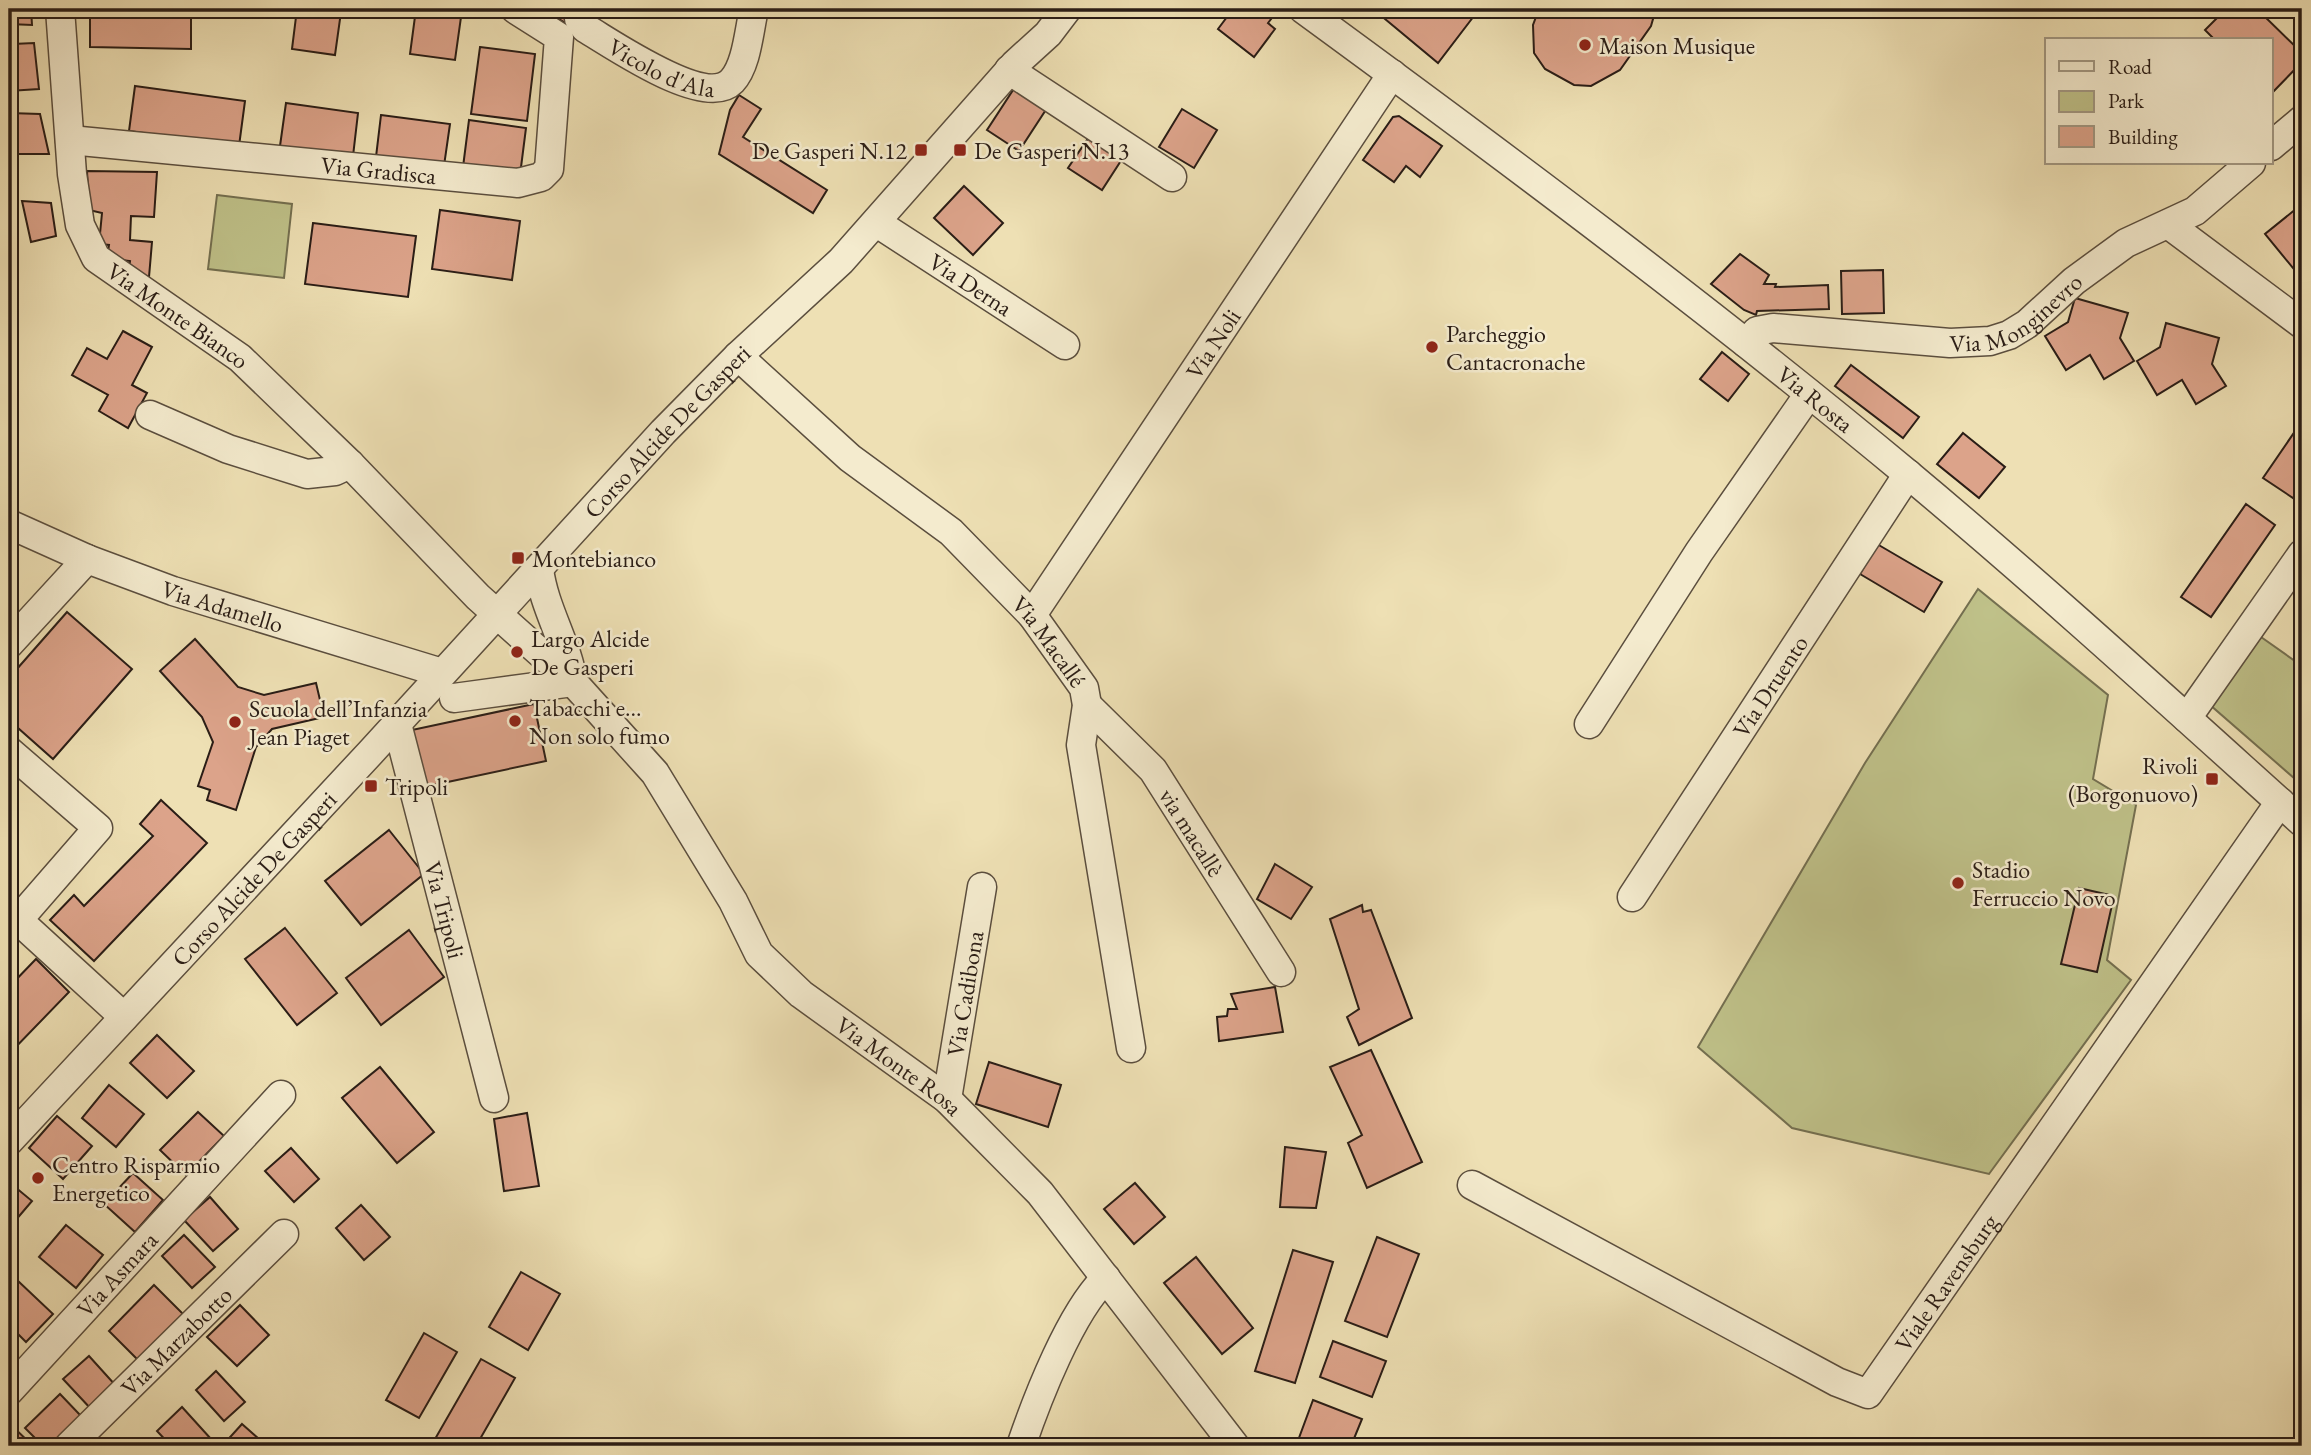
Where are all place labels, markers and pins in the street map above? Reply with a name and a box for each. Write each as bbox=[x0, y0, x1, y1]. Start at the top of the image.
place label: Maison Musique bbox=[1599, 30, 1755, 61]
marker: Maison Musique bbox=[1577, 37, 1593, 53]
place label: De Gasperi N.12 bbox=[752, 135, 907, 166]
place label: De Gasperi N.13 bbox=[974, 135, 1129, 166]
marker: De Gasperi N.12 bbox=[913, 142, 929, 158]
marker: De Gasperi N.13 bbox=[952, 142, 968, 158]
place label: Parcheggio Cantacronache bbox=[1446, 318, 1585, 377]
marker: Parcheggio Cantacronache bbox=[1424, 339, 1440, 355]
place label: Montebianco bbox=[532, 543, 656, 574]
marker: Montebianco bbox=[510, 550, 526, 566]
place label: Largo Alcide De Gasperi bbox=[531, 623, 649, 682]
marker: Largo Alcide De Gasperi bbox=[509, 644, 525, 660]
place label: Tabacchi e... Non solo fumo bbox=[529, 692, 670, 751]
place label: Scuola dell’Infanzia Jean Piaget bbox=[247, 693, 428, 752]
marker: Tabacchi e... Non solo fumo bbox=[507, 713, 523, 729]
marker: Scuola dell’Infanzia Jean Piaget bbox=[227, 714, 243, 730]
place label: Rivoli (Borgonuovo) bbox=[2068, 750, 2198, 809]
place label: Tripoli bbox=[385, 771, 448, 802]
marker: Rivoli (Borgonuovo) bbox=[2204, 771, 2220, 787]
marker: Tripoli bbox=[363, 778, 379, 794]
place label: Stadio Ferruccio Novo bbox=[1972, 854, 2116, 913]
marker: Stadio Ferruccio Novo bbox=[1950, 875, 1966, 891]
place label: Centro Risparmio Energetico bbox=[52, 1149, 220, 1208]
marker: Centro Risparmio Energetico bbox=[30, 1170, 46, 1186]

